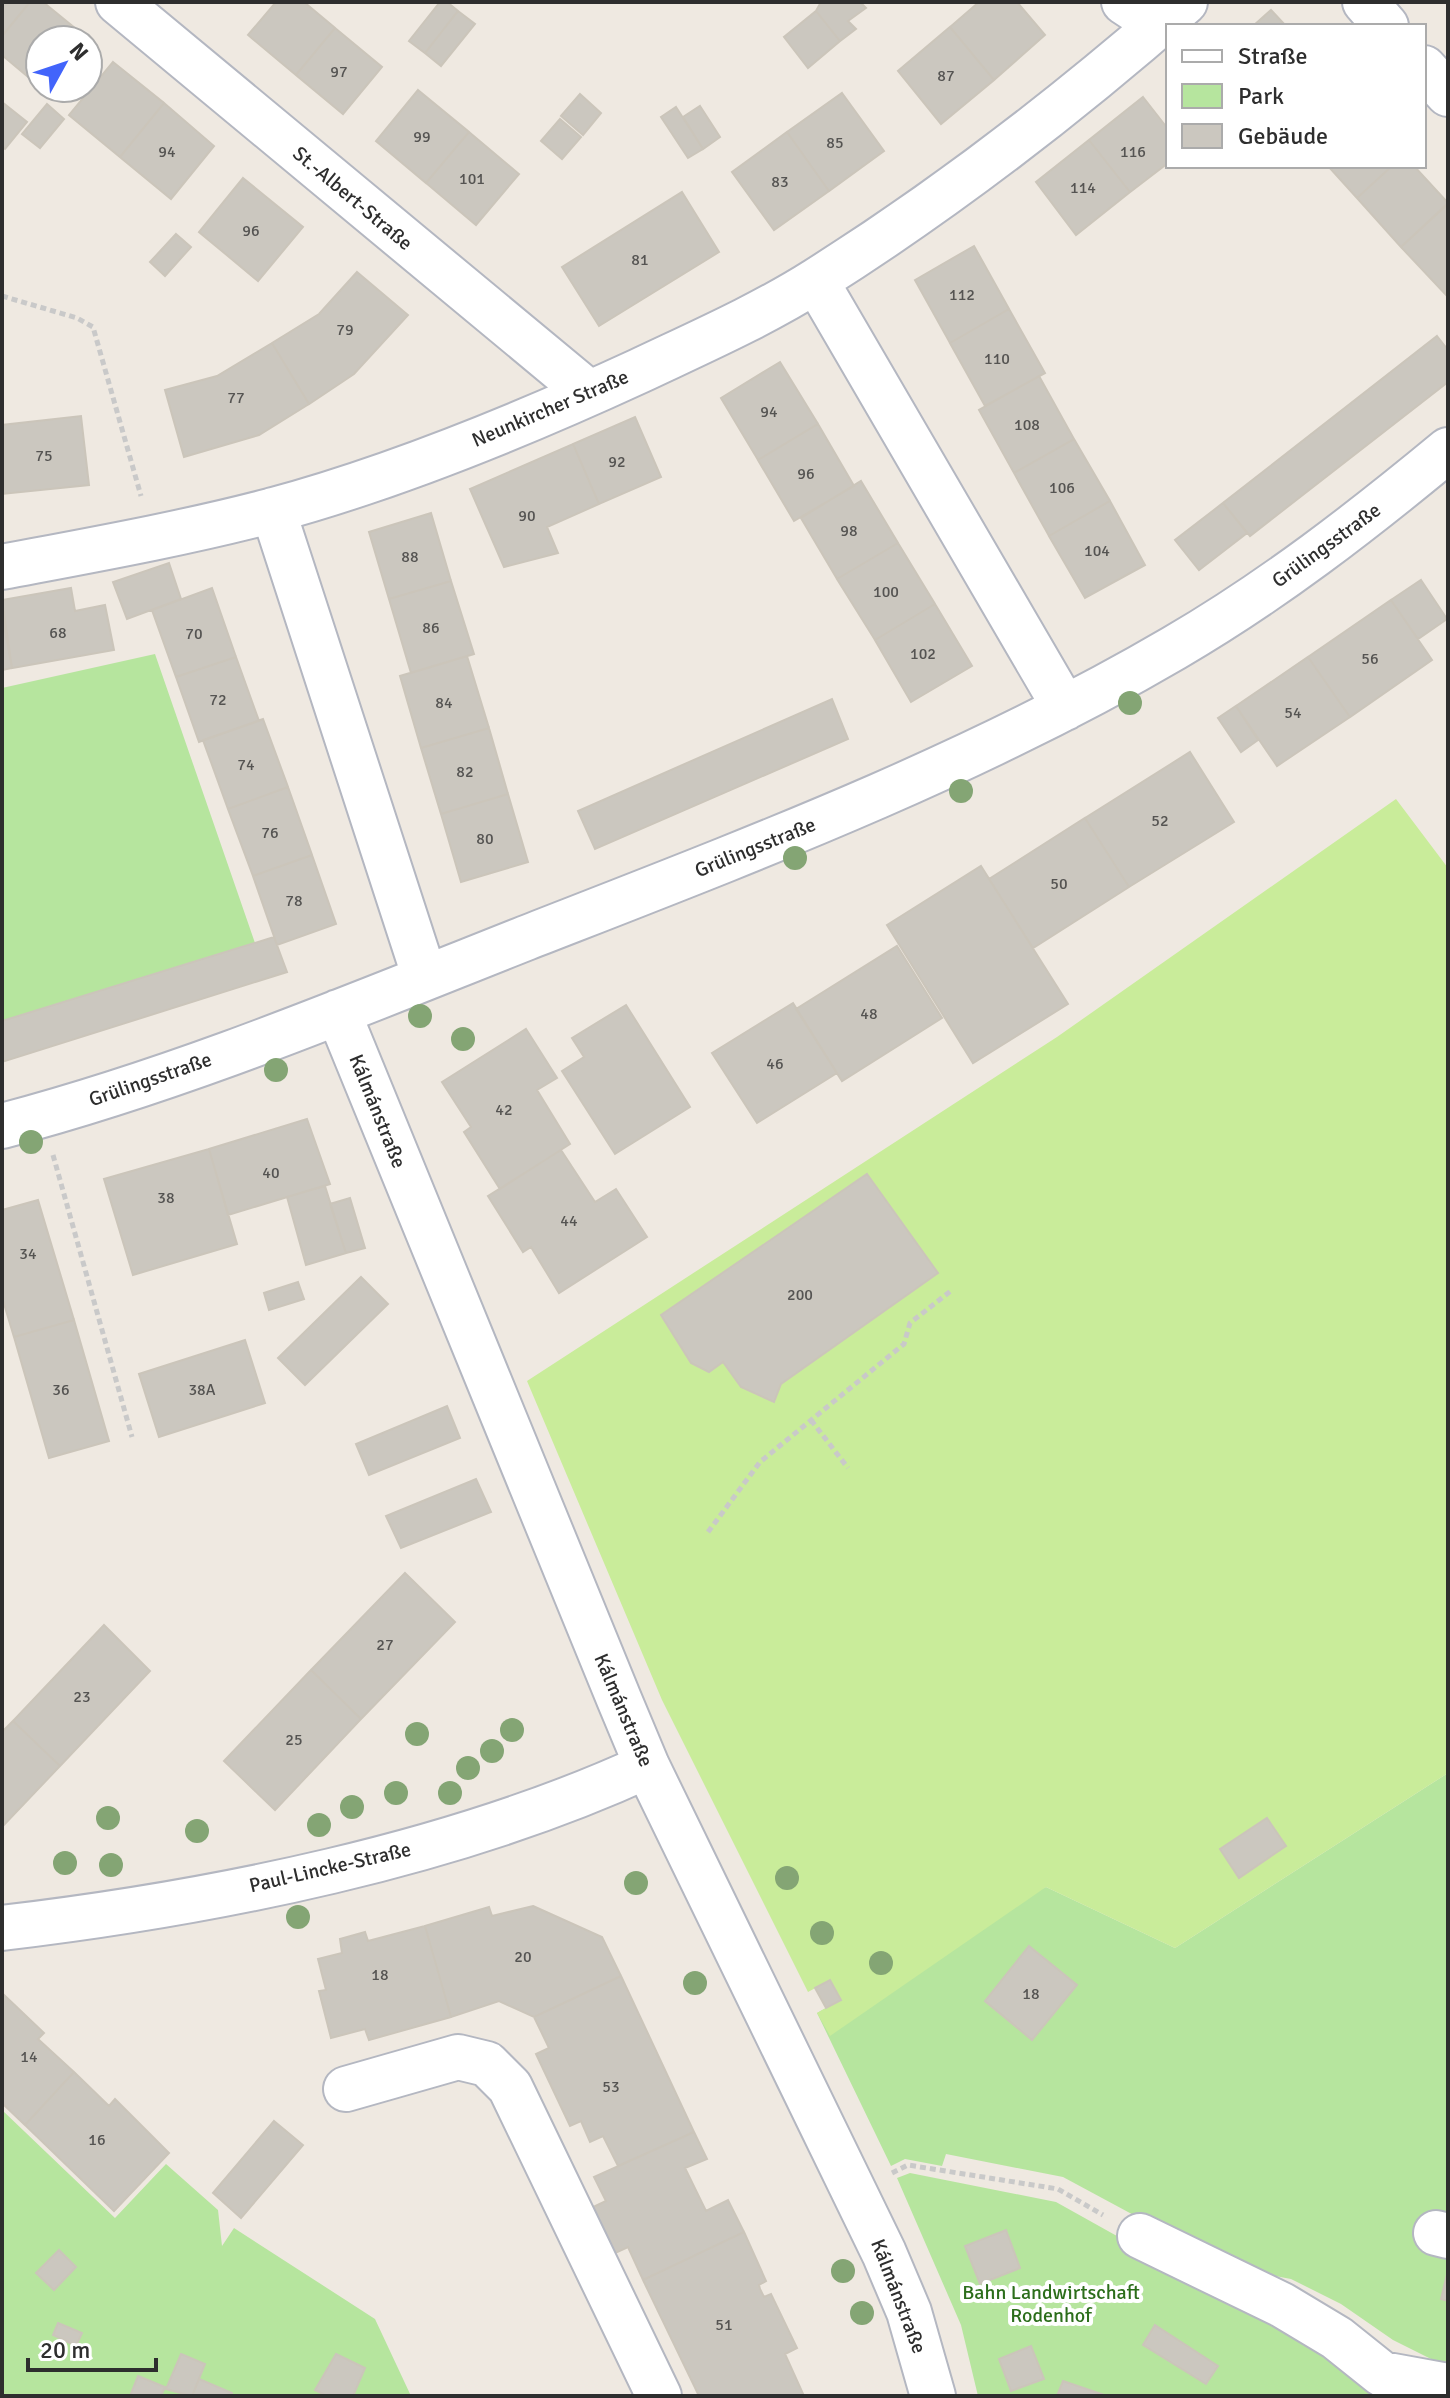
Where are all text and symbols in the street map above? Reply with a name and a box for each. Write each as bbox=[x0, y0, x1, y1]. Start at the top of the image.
north arrow bbox=[24, 24, 104, 104]
legend bbox=[1166, 24, 1426, 168]
text: N bbox=[64, 37, 94, 66]
text: Straße bbox=[1238, 41, 1308, 71]
house number: 97 bbox=[330, 62, 348, 82]
house number: 87 bbox=[937, 66, 955, 86]
text: Park bbox=[1238, 81, 1284, 111]
text: Gebäude bbox=[1238, 121, 1328, 151]
house number: 99 bbox=[413, 127, 431, 147]
house number: 85 bbox=[826, 133, 844, 153]
street label: St.-Albert-Straße bbox=[288, 141, 418, 256]
house number: 94 bbox=[158, 142, 176, 162]
house number: 116 bbox=[1120, 142, 1146, 162]
house number: 101 bbox=[459, 169, 485, 189]
house number: 83 bbox=[771, 172, 789, 192]
house number: 114 bbox=[1070, 178, 1096, 198]
house number: 96 bbox=[242, 221, 260, 241]
house number: 81 bbox=[631, 250, 649, 270]
house number: 112 bbox=[949, 285, 975, 305]
house number: 79 bbox=[336, 320, 354, 340]
house number: 110 bbox=[984, 349, 1010, 369]
street label: Neunkircher Straße bbox=[468, 364, 632, 453]
house number: 77 bbox=[227, 388, 245, 408]
house number: 94 bbox=[760, 402, 778, 422]
house number: 108 bbox=[1014, 415, 1040, 435]
house number: 75 bbox=[35, 446, 53, 466]
house number: 92 bbox=[608, 452, 626, 472]
house number: 96 bbox=[797, 464, 815, 484]
house number: 106 bbox=[1049, 478, 1075, 498]
street label: Grülingsstraße bbox=[1267, 498, 1386, 593]
house number: 90 bbox=[518, 506, 536, 526]
house number: 98 bbox=[840, 521, 858, 541]
house number: 104 bbox=[1084, 541, 1110, 561]
house number: 88 bbox=[401, 547, 419, 567]
house number: 100 bbox=[873, 582, 899, 602]
house number: 86 bbox=[422, 618, 440, 638]
house number: 68 bbox=[49, 623, 67, 643]
house number: 70 bbox=[185, 624, 203, 644]
house number: 102 bbox=[910, 644, 936, 664]
house number: 56 bbox=[1361, 649, 1379, 669]
house number: 72 bbox=[209, 690, 227, 710]
house number: 84 bbox=[435, 693, 453, 713]
house number: 54 bbox=[1284, 703, 1302, 723]
house number: 74 bbox=[237, 755, 255, 775]
house number: 82 bbox=[456, 762, 474, 782]
house number: 52 bbox=[1151, 811, 1169, 831]
street label: Grülingsstraße bbox=[691, 812, 819, 883]
house number: 76 bbox=[261, 823, 279, 843]
house number: 80 bbox=[476, 829, 494, 849]
house number: 50 bbox=[1050, 874, 1068, 894]
house number: 78 bbox=[285, 891, 303, 911]
house number: 48 bbox=[860, 1004, 878, 1024]
street label: Grülingsstraße bbox=[85, 1047, 215, 1112]
street label: Kálmánstraße bbox=[343, 1051, 412, 1172]
house number: 46 bbox=[766, 1054, 784, 1074]
house number: 42 bbox=[495, 1100, 513, 1120]
house number: 40 bbox=[262, 1163, 280, 1183]
house number: 38 bbox=[157, 1188, 175, 1208]
house number: 44 bbox=[560, 1211, 578, 1231]
house number: 34 bbox=[19, 1244, 37, 1264]
house number: 200 bbox=[787, 1285, 813, 1305]
house number: 36 bbox=[52, 1380, 70, 1400]
house number: 38A bbox=[188, 1380, 216, 1400]
house number: 27 bbox=[376, 1635, 394, 1655]
street label: Kálmánstraße bbox=[588, 1650, 659, 1771]
house number: 23 bbox=[73, 1687, 91, 1707]
house number: 25 bbox=[285, 1730, 303, 1750]
street label: Paul-Lincke-Straße bbox=[247, 1837, 413, 1898]
house number: 20 bbox=[514, 1947, 532, 1967]
house number: 18 bbox=[371, 1965, 389, 1985]
house number: 18 bbox=[1022, 1984, 1040, 2004]
house number: 14 bbox=[20, 2047, 38, 2067]
house number: 53 bbox=[602, 2077, 620, 2097]
house number: 16 bbox=[88, 2130, 106, 2150]
street label: Kálmánstraße bbox=[865, 2235, 932, 2357]
park label: Bahn Landwirtschaft Rodenhof bbox=[962, 2280, 1140, 2328]
house number: 51 bbox=[715, 2315, 733, 2335]
scale bar bbox=[28, 2322, 156, 2372]
text: 20 m bbox=[40, 2335, 90, 2365]

